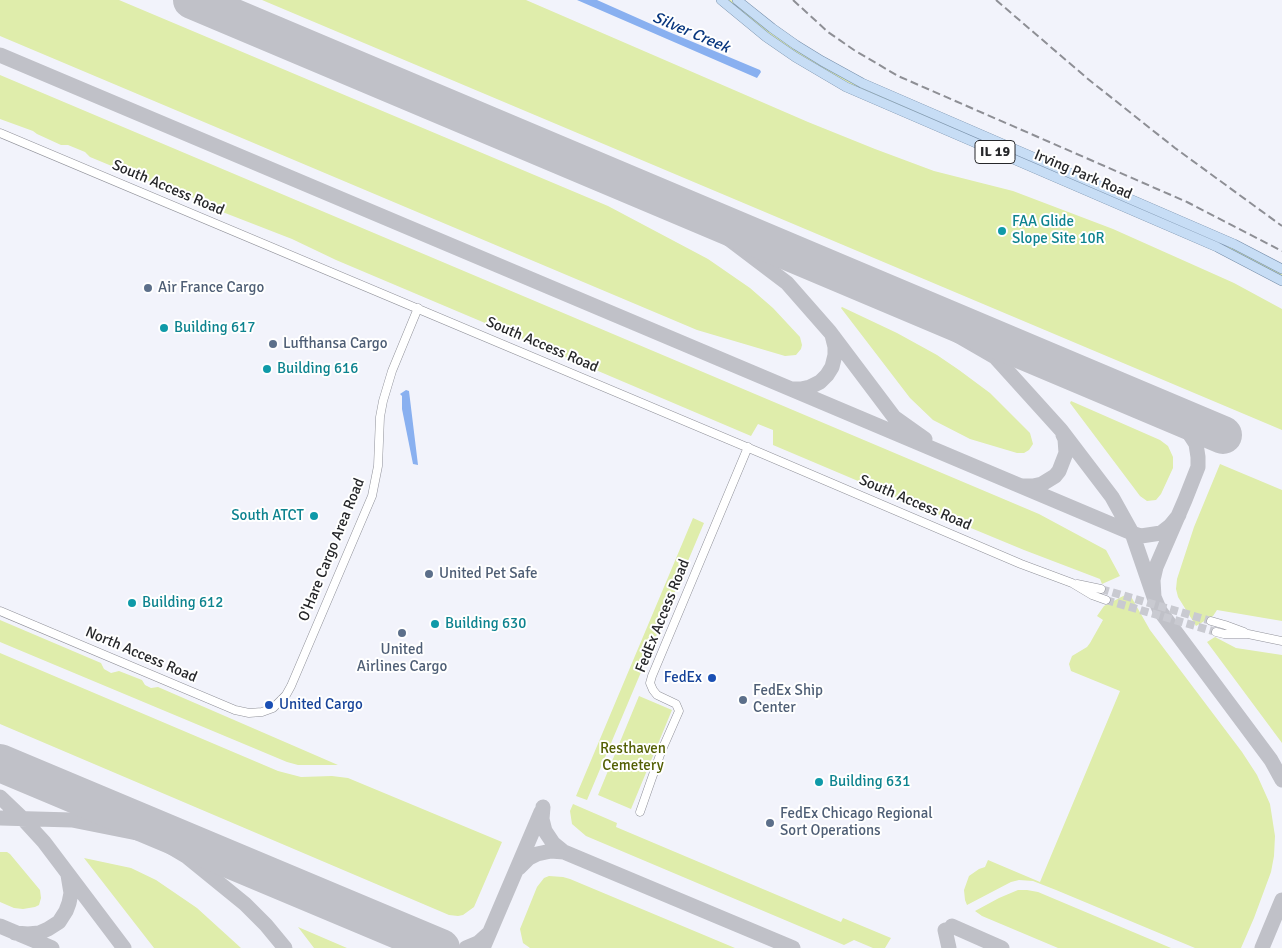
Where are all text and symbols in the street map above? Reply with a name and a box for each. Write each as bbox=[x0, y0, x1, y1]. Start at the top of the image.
water label: Silver Creek bbox=[650, 8, 732, 58]
road number: IL 19 bbox=[975, 140, 1015, 163]
street label: Irving Park Road bbox=[1031, 146, 1135, 204]
street label: South Access Road bbox=[109, 156, 227, 220]
place label: FAA Glide Slope Site 10R bbox=[1012, 213, 1105, 248]
marker: FAA Glide Slope Site 10R bbox=[996, 225, 1008, 237]
place label: Air France Cargo bbox=[158, 279, 264, 297]
marker: Air France Cargo bbox=[142, 282, 154, 294]
street label: South Access Road bbox=[483, 313, 601, 377]
place label: Building 617 bbox=[174, 319, 255, 337]
marker: Building 617 bbox=[158, 322, 170, 334]
place label: Lufthansa Cargo bbox=[283, 335, 388, 353]
marker: Lufthansa Cargo bbox=[267, 338, 279, 350]
place label: Building 616 bbox=[277, 360, 358, 378]
marker: Building 616 bbox=[261, 363, 273, 375]
street label: South Access Road bbox=[856, 471, 974, 535]
street label: O'Hare Cargo Area Road bbox=[295, 476, 369, 624]
place label: South ATCT bbox=[231, 507, 304, 525]
marker: South ATCT bbox=[308, 510, 320, 522]
street label: FedEx Access Road bbox=[632, 557, 694, 675]
place label: United Pet Safe bbox=[439, 565, 538, 583]
marker: United Pet Safe bbox=[423, 568, 435, 580]
place label: Building 612 bbox=[142, 594, 223, 612]
marker: Building 612 bbox=[126, 597, 138, 609]
place label: Building 630 bbox=[445, 615, 526, 633]
marker: Building 630 bbox=[429, 618, 441, 630]
street label: North Access Road bbox=[82, 623, 200, 687]
marker: United Airlines Cargo bbox=[396, 627, 408, 639]
place label: United Airlines Cargo bbox=[357, 641, 447, 676]
place label: FedEx bbox=[664, 669, 702, 687]
marker: FedEx bbox=[706, 672, 718, 684]
place label: FedEx Ship Center bbox=[753, 682, 823, 717]
marker: FedEx Ship Center bbox=[737, 694, 749, 706]
place label: United Cargo bbox=[279, 696, 363, 714]
marker: United Cargo bbox=[263, 699, 275, 711]
park label: Resthaven Cemetery bbox=[600, 740, 666, 775]
place label: Building 631 bbox=[829, 773, 910, 791]
marker: Building 631 bbox=[813, 776, 825, 788]
place label: FedEx Chicago Regional Sort Operations bbox=[780, 805, 933, 840]
marker: FedEx Chicago Regional Sort Operations bbox=[764, 817, 776, 829]

